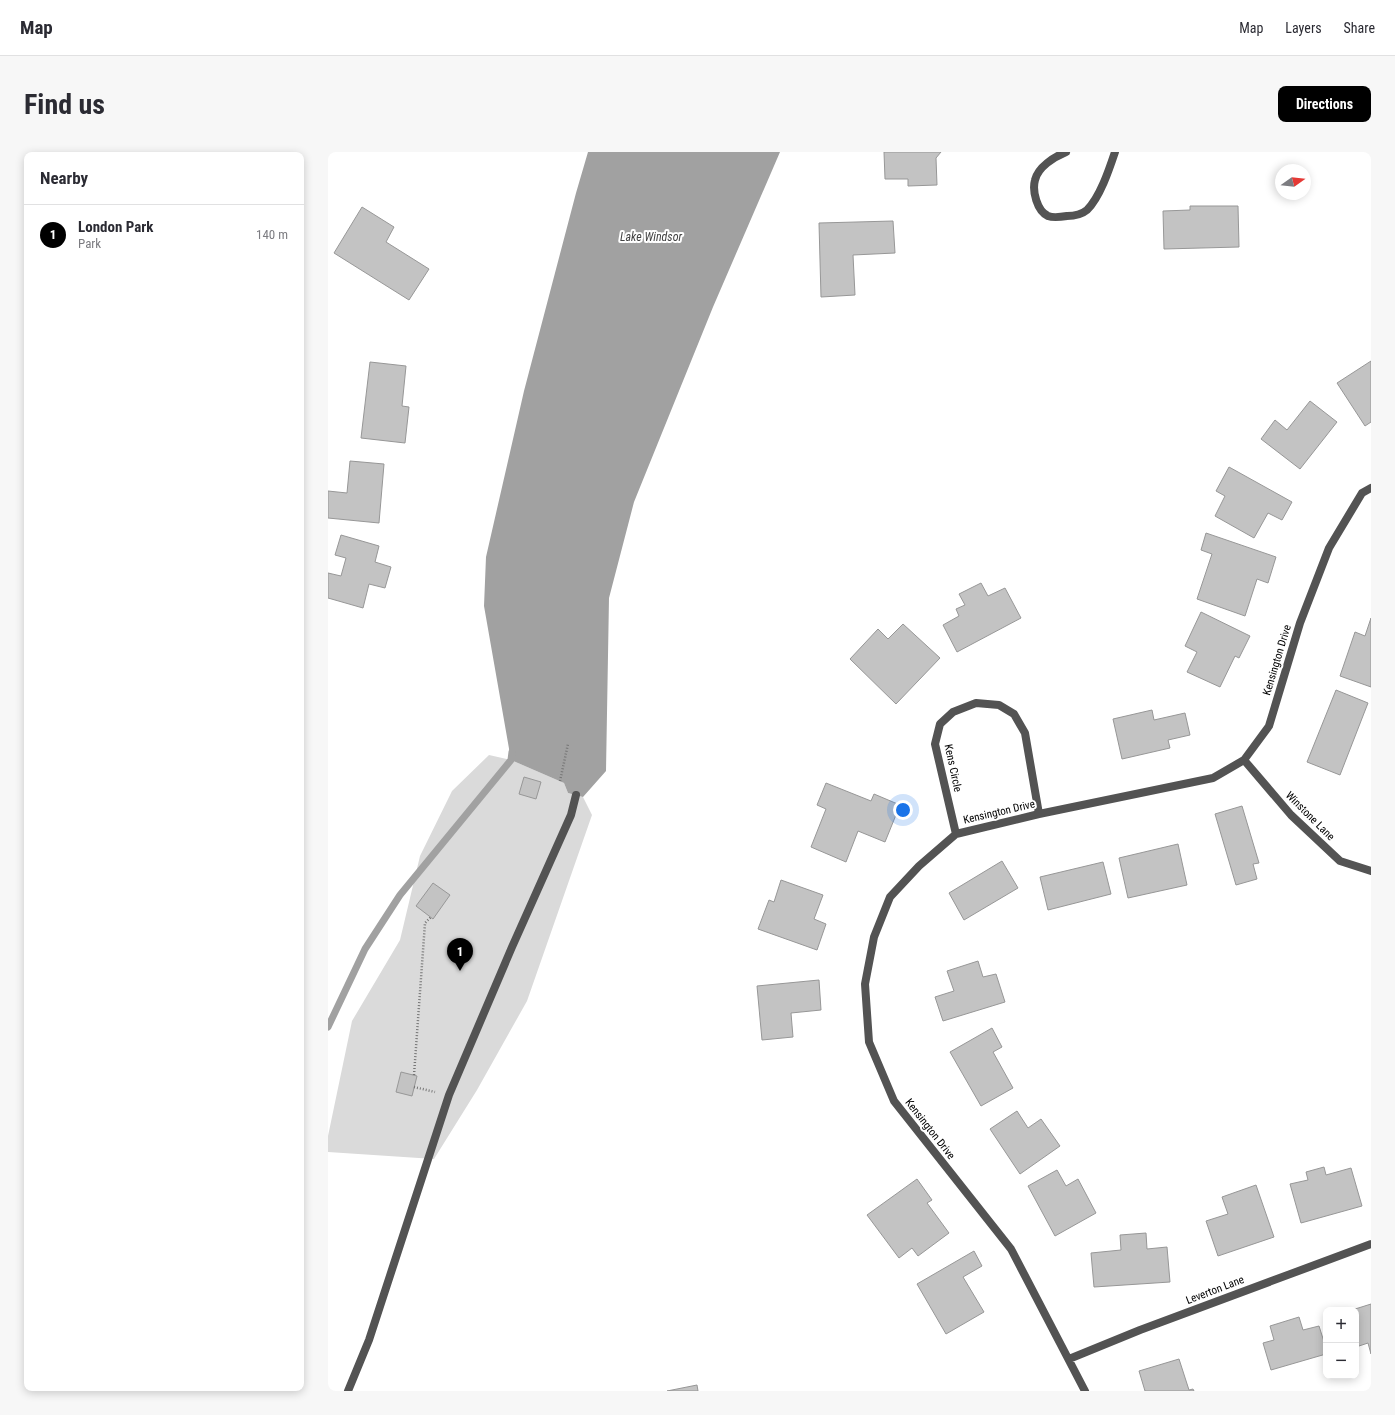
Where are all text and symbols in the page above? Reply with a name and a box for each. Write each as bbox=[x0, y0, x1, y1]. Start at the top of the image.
text: Map bbox=[20, 16, 53, 39]
text: Map bbox=[1239, 20, 1263, 36]
text: Layers bbox=[1285, 20, 1322, 36]
text: Share bbox=[1344, 20, 1375, 36]
button: Directions bbox=[1278, 86, 1371, 122]
text: Find us bbox=[24, 88, 105, 121]
north arrow bbox=[1275, 164, 1311, 200]
text: Nearby bbox=[40, 168, 88, 188]
text: London Park bbox=[78, 218, 153, 236]
text: 1 bbox=[50, 227, 56, 242]
text: 140 m bbox=[256, 227, 288, 242]
water label: Lake Windsor bbox=[620, 230, 682, 244]
text: Park bbox=[78, 236, 101, 251]
street label: Kensington Drive bbox=[1260, 623, 1294, 697]
street label: Kens Circle bbox=[942, 743, 964, 793]
street label: Winstone Lane bbox=[1283, 789, 1337, 843]
street label: Kensington Drive bbox=[962, 797, 1036, 827]
your location bbox=[893, 800, 913, 820]
pin: 1 bbox=[447, 938, 473, 971]
street label: Kensington Drive bbox=[902, 1096, 958, 1162]
street label: Leverton Lane bbox=[1184, 1273, 1246, 1307]
map controls bbox=[1323, 1307, 1359, 1379]
button: + bbox=[1323, 1307, 1359, 1343]
button: − bbox=[1323, 1343, 1359, 1379]

